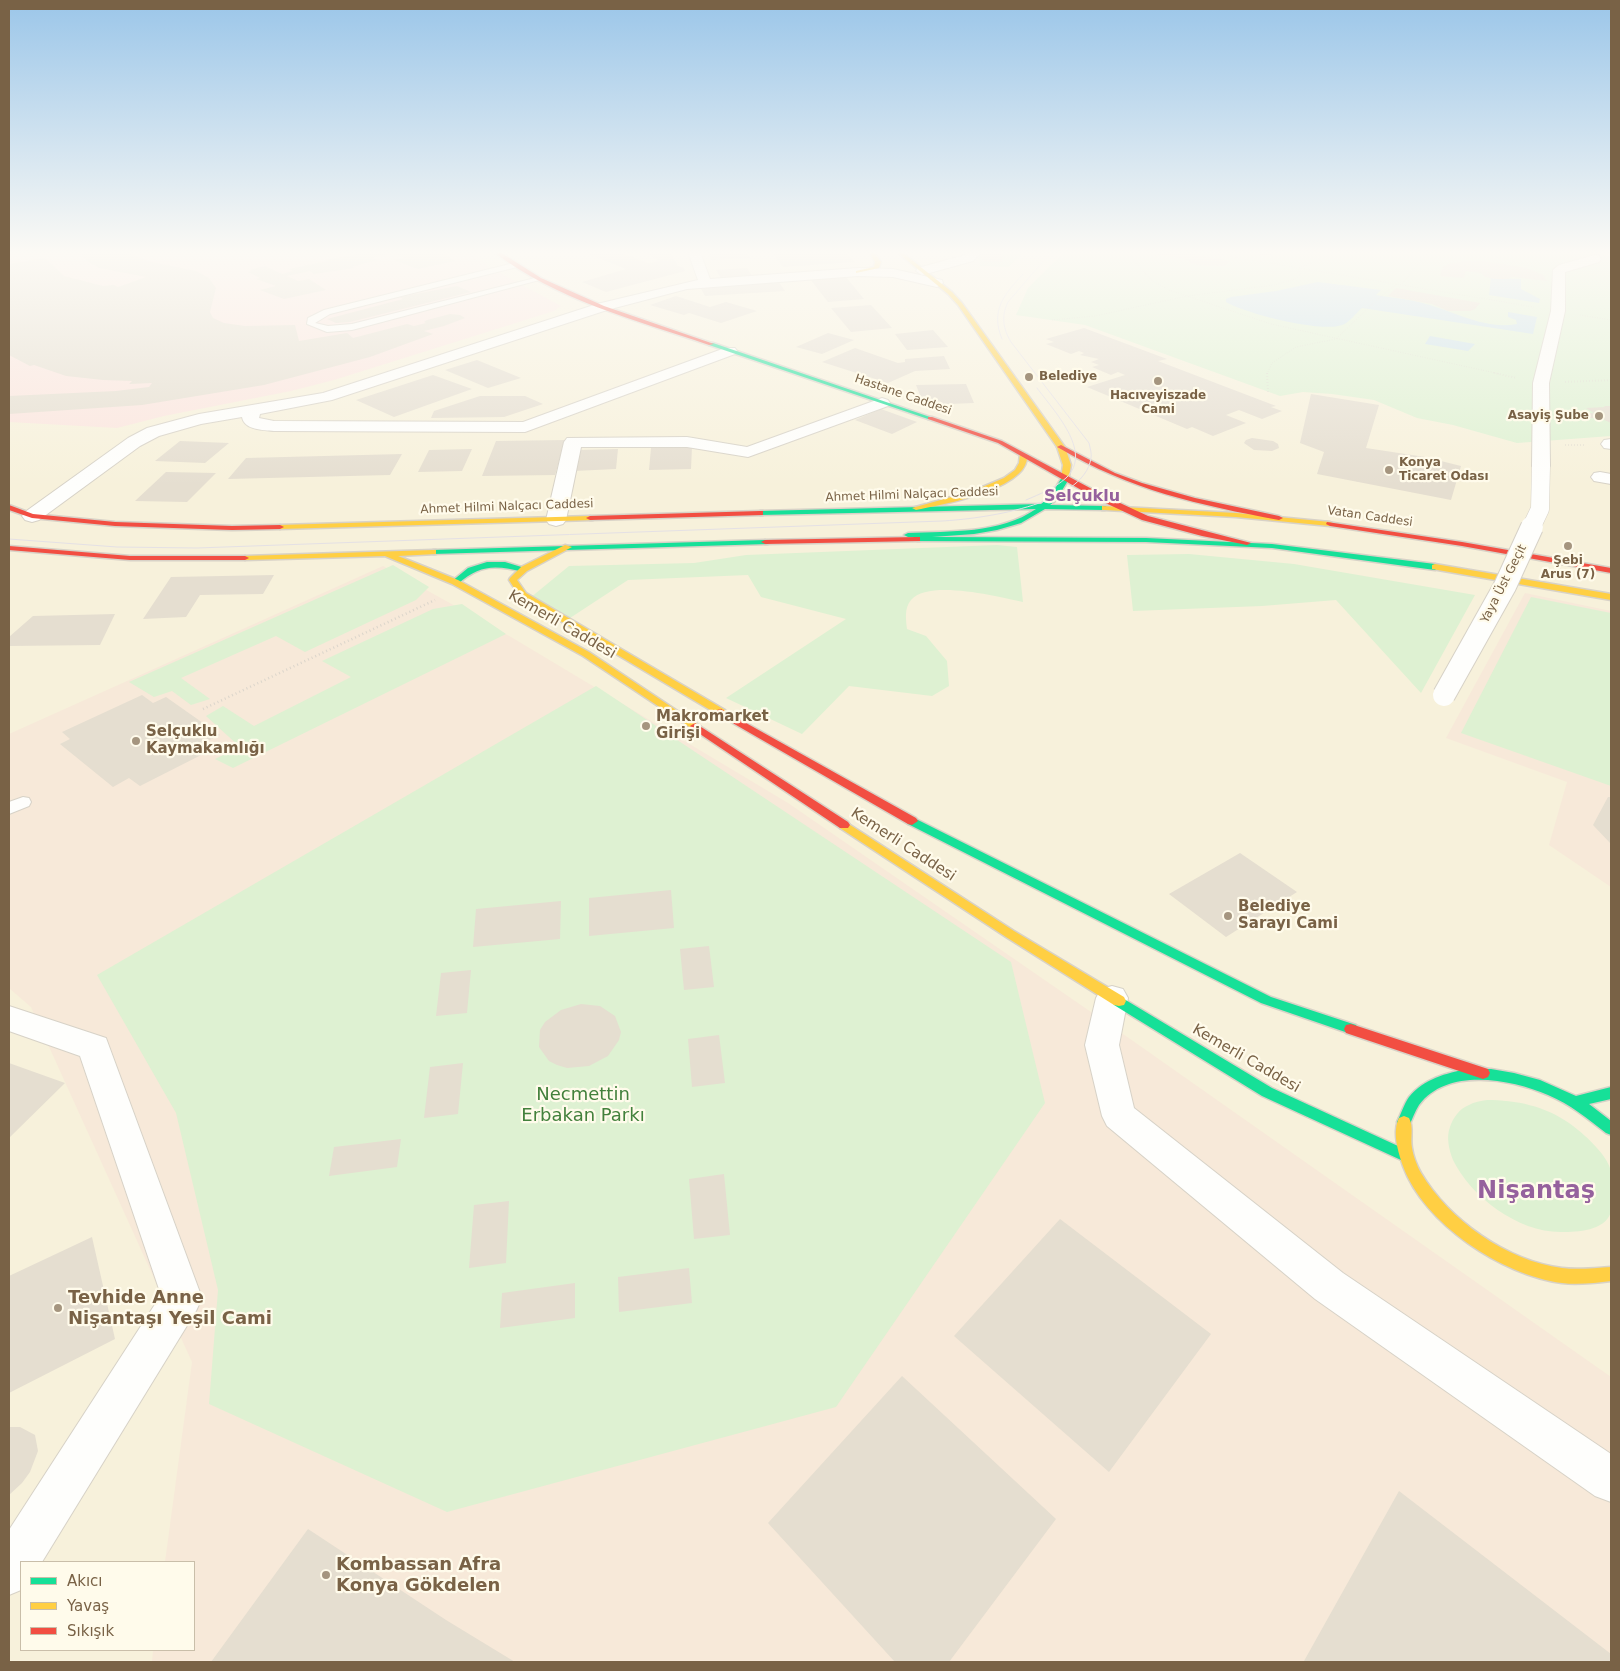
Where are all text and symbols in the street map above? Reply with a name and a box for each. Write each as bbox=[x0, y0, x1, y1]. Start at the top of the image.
place label: Belediye bbox=[1039, 370, 1097, 384]
marker: Belediye bbox=[1023, 371, 1035, 383]
street label: Hastane Caddesi bbox=[853, 372, 953, 418]
marker: Hacıveyiszade Cami bbox=[1152, 375, 1164, 387]
place label: Hacıveyiszade Cami bbox=[1110, 389, 1206, 417]
place label: Asayiş Şube bbox=[1508, 409, 1589, 423]
marker: Asayiş Şube bbox=[1593, 410, 1605, 422]
place label: Konya Ticaret Odası bbox=[1399, 456, 1489, 484]
marker: Konya Ticaret Odası bbox=[1383, 464, 1395, 476]
street label: Ahmet Hilmi Nalçacı Caddesi bbox=[825, 485, 999, 505]
district label: Selçuklu bbox=[1044, 487, 1120, 507]
street label: Ahmet Hilmi Nalçacı Caddesi bbox=[420, 497, 594, 517]
street label: Vatan Caddesi bbox=[1326, 504, 1414, 530]
marker: Şebi Arus (7) bbox=[1562, 540, 1574, 552]
street label: Yaya Üst Geçit bbox=[1478, 542, 1530, 626]
place label: Şebi Arus (7) bbox=[1541, 554, 1595, 582]
street label: Kemerli Caddesi bbox=[505, 587, 619, 663]
place label: Makromarket Girişi bbox=[656, 708, 769, 743]
marker: Makromarket Girişi bbox=[640, 720, 652, 732]
place label: Selçuklu Kaymakamlığı bbox=[146, 723, 265, 758]
marker: Selçuklu Kaymakamlığı bbox=[130, 735, 142, 747]
street label: Kemerli Caddesi bbox=[847, 804, 959, 886]
place label: Belediye Sarayı Cami bbox=[1238, 898, 1338, 933]
marker: Belediye Sarayı Cami bbox=[1222, 910, 1234, 922]
street label: Kemerli Caddesi bbox=[1189, 1021, 1303, 1097]
park label: Necmettin Erbakan Parkı bbox=[521, 1084, 645, 1126]
district label: Nişantaş bbox=[1477, 1178, 1595, 1206]
place label: Tevhide Anne Nişantaşı Yeşil Cami bbox=[68, 1287, 272, 1330]
marker: Tevhide Anne Nişantaşı Yeşil Cami bbox=[52, 1302, 64, 1314]
place label: Kombassan Afra Konya Gökdelen bbox=[336, 1554, 501, 1596]
legend bbox=[20, 1561, 195, 1651]
marker: Kombassan Afra Konya Gökdelen bbox=[320, 1569, 332, 1581]
text: Akıcı bbox=[67, 1572, 103, 1590]
text: Yavaş bbox=[67, 1597, 109, 1615]
text: Sıkışık bbox=[67, 1622, 114, 1640]

